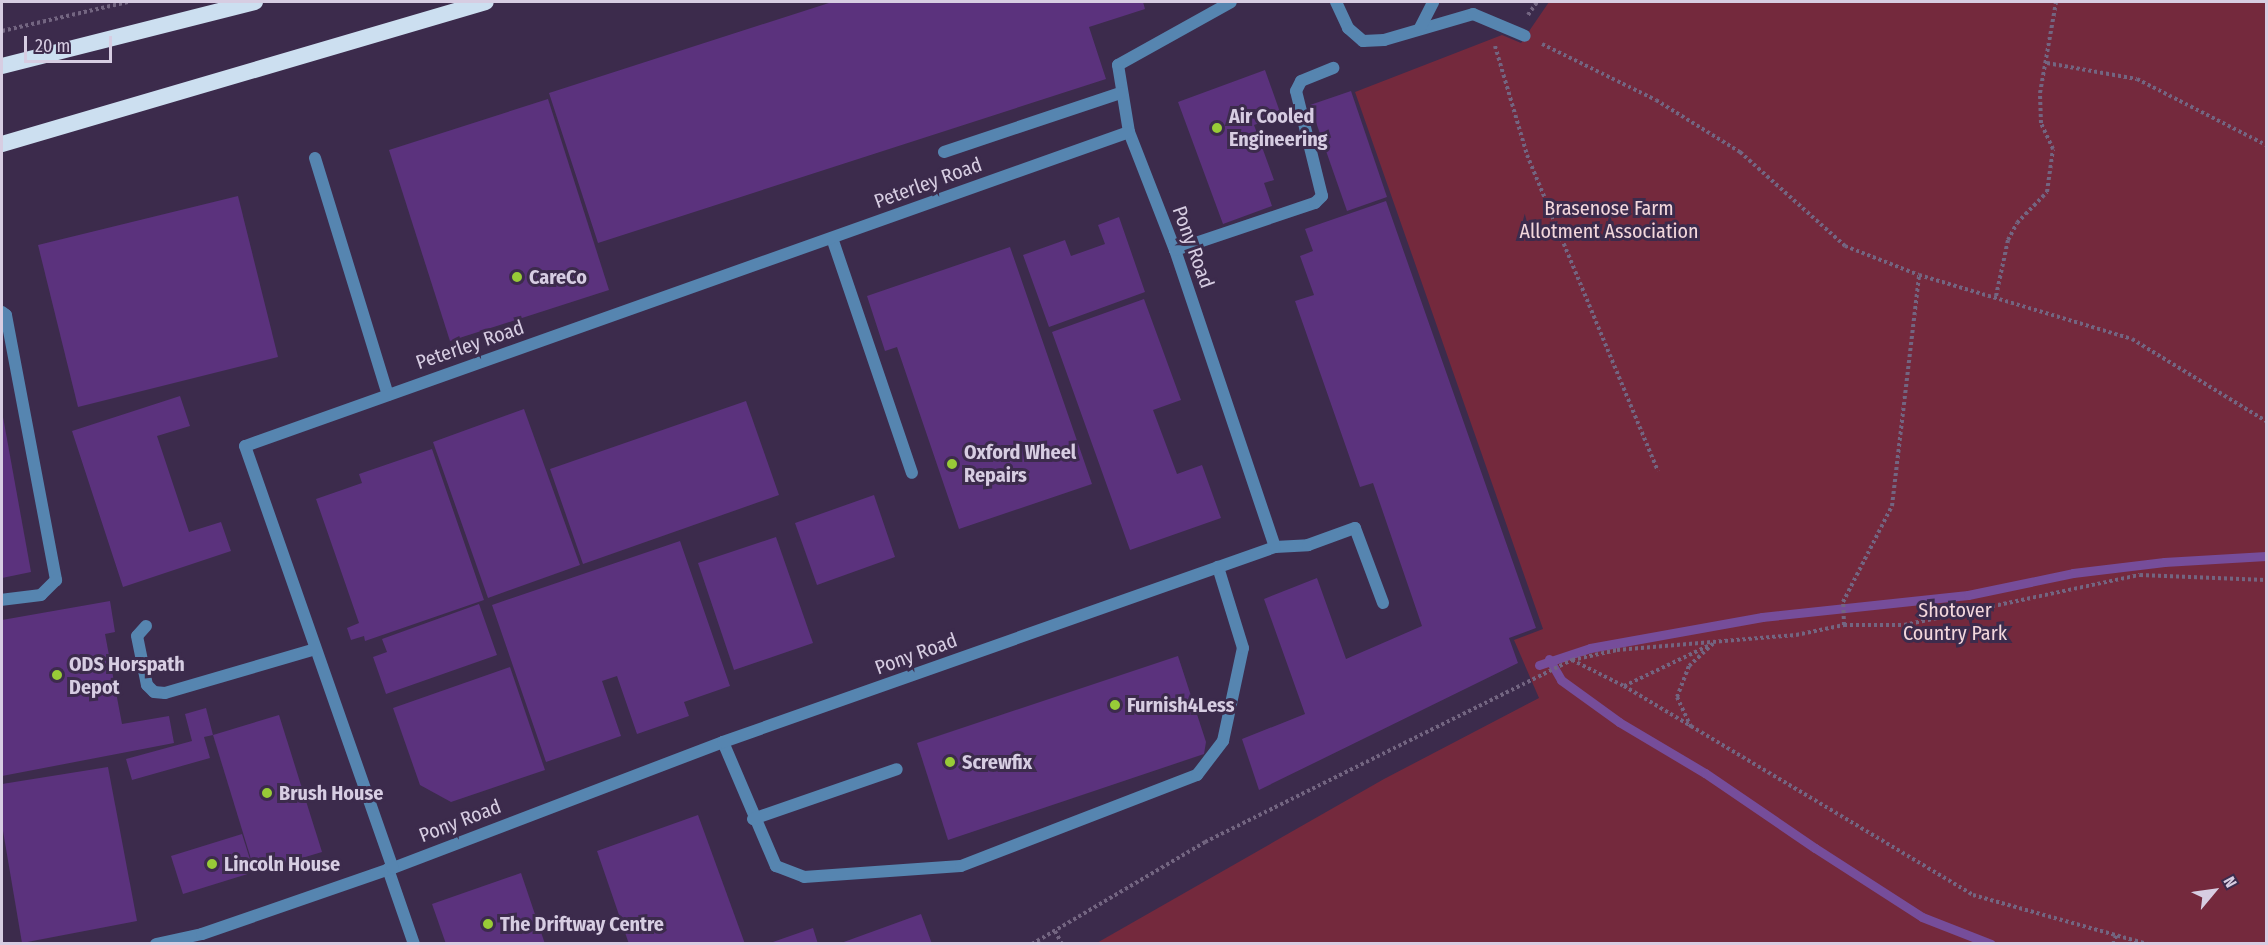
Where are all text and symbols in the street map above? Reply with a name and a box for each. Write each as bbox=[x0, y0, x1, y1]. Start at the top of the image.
scale bar bbox=[27, 24, 116, 62]
text: 20 m bbox=[35, 35, 70, 57]
place label: Air Cooled Engineering bbox=[1229, 104, 1328, 151]
marker: Air Cooled Engineering bbox=[1210, 121, 1224, 135]
street label: Peterley Road bbox=[871, 152, 985, 214]
park label: Brasenose Farm Allotment Association bbox=[1519, 196, 1699, 243]
street label: Pony Road bbox=[1167, 203, 1219, 291]
place label: CareCo bbox=[529, 265, 587, 289]
marker: CareCo bbox=[510, 270, 524, 284]
street label: Peterley Road bbox=[413, 315, 527, 375]
place label: Oxford Wheel Repairs bbox=[964, 440, 1076, 487]
marker: Oxford Wheel Repairs bbox=[945, 457, 959, 471]
park label: Shotover Country Park bbox=[1903, 598, 2007, 645]
street label: Pony Road bbox=[872, 628, 960, 680]
place label: ODS Horspath Depot bbox=[69, 652, 185, 699]
marker: ODS Horspath Depot bbox=[50, 668, 64, 682]
place label: Furnish4Less bbox=[1127, 693, 1234, 717]
marker: Furnish4Less bbox=[1108, 698, 1122, 712]
place label: Screwfix bbox=[962, 750, 1032, 774]
marker: Screwfix bbox=[943, 755, 957, 769]
place label: Brush House bbox=[279, 781, 383, 805]
marker: Brush House bbox=[260, 786, 274, 800]
street label: Pony Road bbox=[416, 794, 504, 848]
place label: Lincoln House bbox=[224, 852, 340, 876]
marker: Lincoln House bbox=[205, 857, 219, 871]
north arrow bbox=[2184, 861, 2244, 921]
text: N bbox=[2220, 873, 2241, 891]
place label: The Driftway Centre bbox=[500, 912, 664, 936]
marker: The Driftway Centre bbox=[481, 917, 495, 931]

